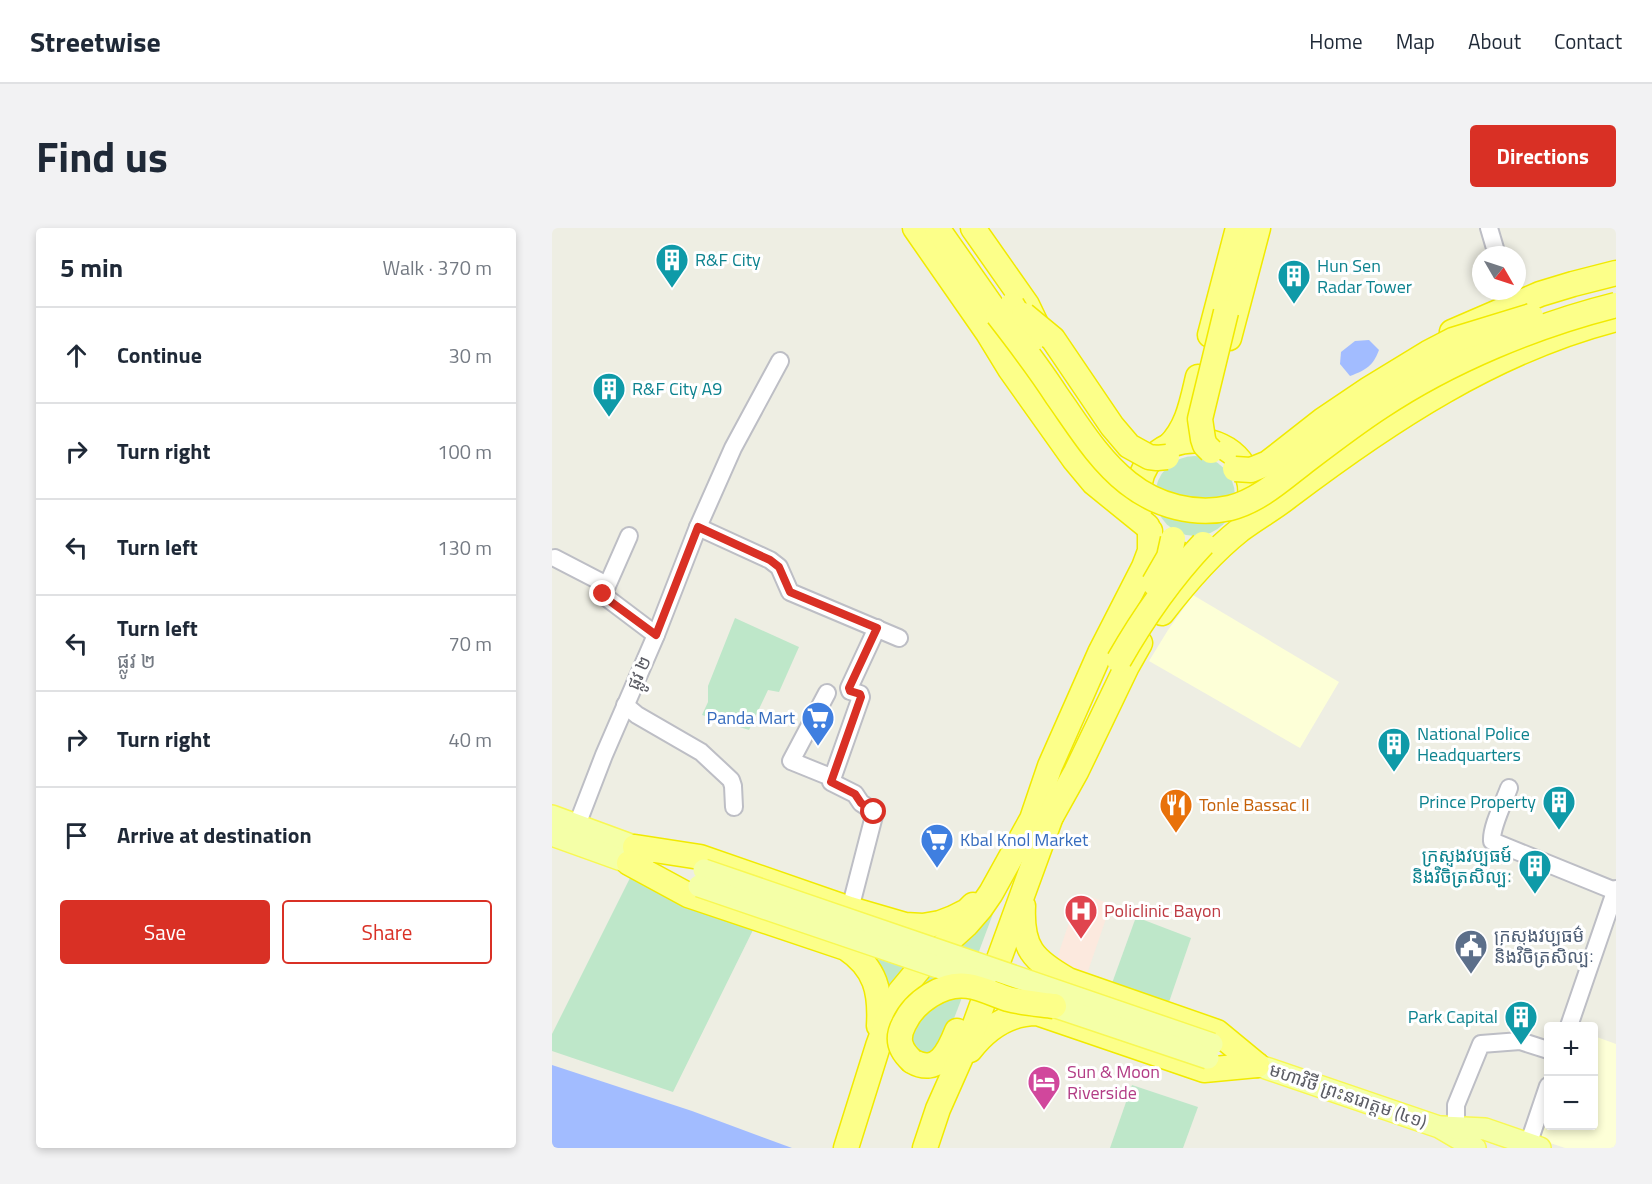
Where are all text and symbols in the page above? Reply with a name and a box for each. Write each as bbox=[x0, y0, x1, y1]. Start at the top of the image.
text: Streetwise bbox=[30, 20, 161, 63]
text: Home bbox=[1309, 25, 1363, 57]
text: Map bbox=[1396, 25, 1435, 57]
text: About bbox=[1468, 25, 1521, 57]
text: Contact bbox=[1554, 25, 1622, 57]
text: Find us bbox=[36, 124, 168, 188]
button: Directions bbox=[1470, 125, 1616, 187]
building icon: R&F City bbox=[654, 242, 690, 289]
place label: R&F City bbox=[695, 246, 761, 273]
north arrow bbox=[1472, 246, 1526, 300]
text: 5 min bbox=[60, 248, 123, 287]
text: Walk · 370 m bbox=[383, 252, 492, 283]
place label: Hun Sen Radar Tower bbox=[1317, 252, 1412, 300]
building icon: Hun Sen Radar Tower bbox=[1276, 258, 1312, 305]
text: Continue bbox=[117, 338, 202, 372]
icon: ahead bbox=[60, 339, 93, 372]
text: 30 m bbox=[448, 340, 492, 371]
building icon: R&F City A9 bbox=[591, 371, 627, 418]
place label: R&F City A9 bbox=[632, 375, 722, 402]
text: Turn right bbox=[117, 434, 211, 468]
icon: right bbox=[60, 435, 93, 468]
text: 100 m bbox=[437, 436, 492, 467]
text: Turn left bbox=[117, 530, 198, 564]
icon: left bbox=[60, 531, 93, 564]
text: 130 m bbox=[437, 532, 492, 563]
route end bbox=[589, 580, 615, 606]
text: Turn left bbox=[117, 611, 198, 645]
icon: left bbox=[60, 627, 93, 660]
text: 70 m bbox=[448, 628, 492, 659]
text: ផ្លូវ ២ bbox=[117, 645, 156, 676]
street label: ផ្លូវ ២ bbox=[619, 651, 661, 696]
supermarket icon: Panda Mart bbox=[800, 700, 836, 747]
place label: Panda Mart bbox=[707, 704, 796, 731]
place label: National Police Headquarters bbox=[1417, 720, 1530, 768]
text: Turn right bbox=[117, 722, 211, 756]
icon: right bbox=[60, 723, 93, 756]
text: 40 m bbox=[448, 724, 492, 755]
building icon: National Police Headquarters bbox=[1376, 726, 1412, 773]
building icon: Prince Property bbox=[1541, 784, 1577, 831]
restaurant icon: Tonle Bassac II bbox=[1158, 787, 1194, 834]
place label: Prince Property bbox=[1419, 788, 1536, 815]
place label: Tonle Bassac II bbox=[1199, 791, 1310, 818]
route start bbox=[860, 798, 886, 824]
text: Arrive at destination bbox=[117, 818, 312, 852]
icon: arrive bbox=[60, 819, 93, 852]
supermarket icon: Kbal Knol Market bbox=[919, 822, 955, 869]
place label: Kbal Knol Market bbox=[960, 826, 1089, 853]
place label: ក្រសួងវប្បធម៍ និងវិចិត្រសិល្បៈ bbox=[1412, 842, 1512, 890]
building icon: ក្រសួងវប្បធម៍ និងវិចិត្រសិល្បៈ bbox=[1517, 848, 1553, 895]
hospital icon: Policlinic Bayon bbox=[1063, 893, 1099, 940]
place label: Policlinic Bayon bbox=[1104, 897, 1221, 924]
button: Save bbox=[60, 900, 270, 964]
button: Share bbox=[282, 900, 492, 964]
place label: ក្រសួងវប្បធម៌ និងវិចិត្រសិល្បៈ bbox=[1494, 922, 1594, 970]
public building icon: ក្រសួងវប្បធម៌ និងវិចិត្រសិល្បៈ bbox=[1453, 928, 1489, 975]
building icon: Park Capital bbox=[1503, 999, 1539, 1046]
place label: Park Capital bbox=[1408, 1003, 1498, 1030]
map controls bbox=[1544, 1022, 1598, 1130]
button: + bbox=[1544, 1022, 1598, 1076]
street label: មហាវិថី ព្រះនរោត្តម (៤១) bbox=[1266, 1056, 1431, 1135]
place label: Sun & Moon Riverside bbox=[1067, 1058, 1160, 1106]
hotel icon: Sun & Moon Riverside bbox=[1026, 1064, 1062, 1111]
button: − bbox=[1544, 1076, 1598, 1130]

